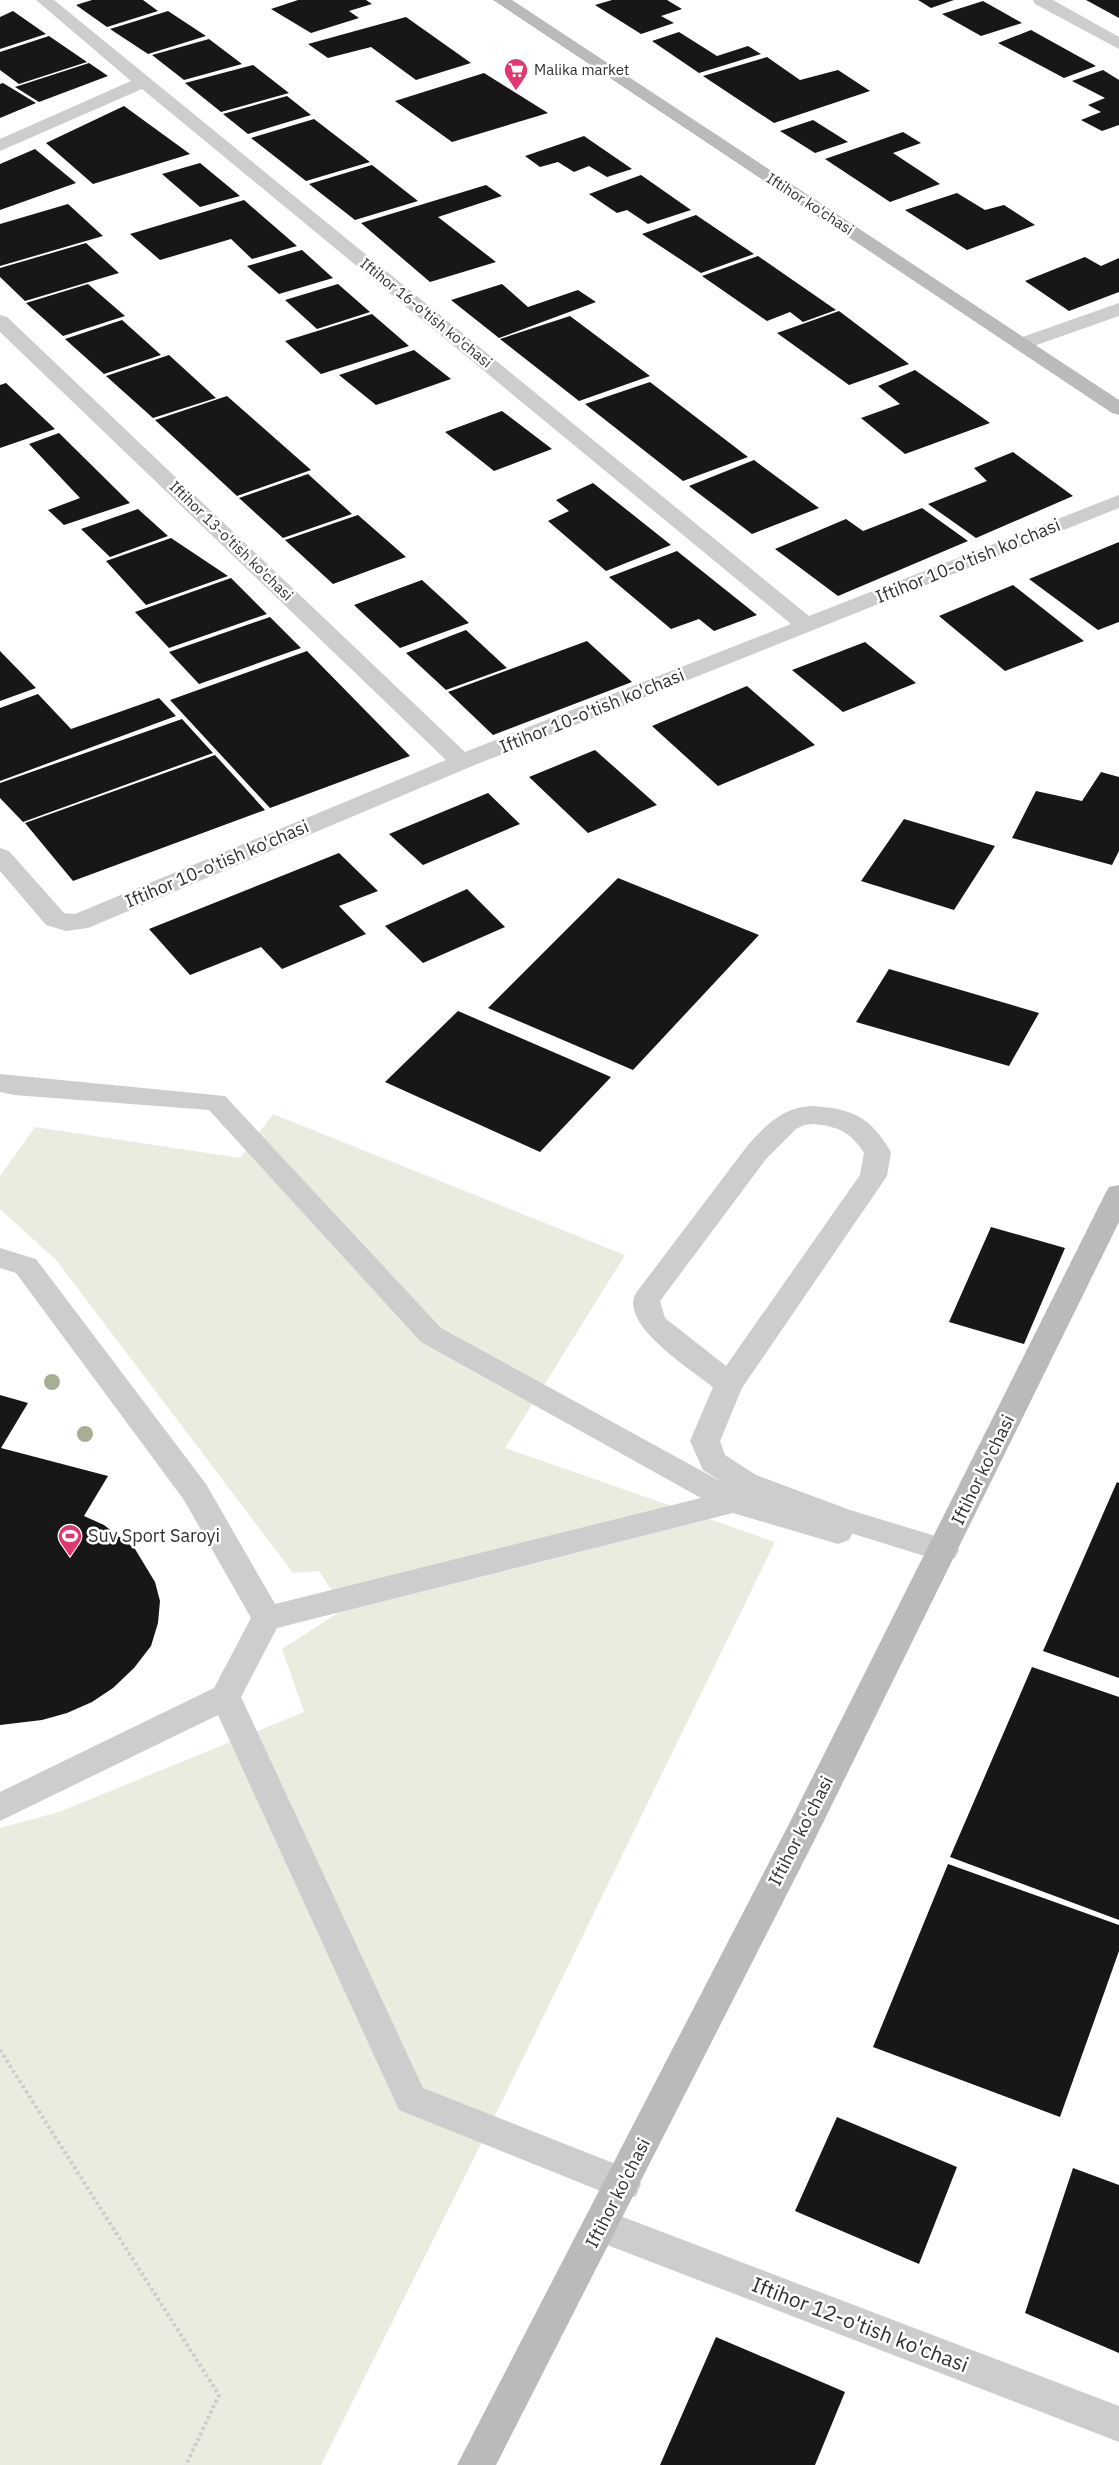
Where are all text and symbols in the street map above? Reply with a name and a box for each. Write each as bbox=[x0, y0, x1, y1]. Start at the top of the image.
supermarket icon: Malika market bbox=[503, 57, 529, 91]
place label: Malika market bbox=[534, 60, 629, 79]
street label: Iftihor ko'chasi bbox=[763, 168, 857, 239]
street label: Iftihor 16-o'tish ko'chasi bbox=[356, 254, 496, 372]
street label: Iftihor 13-o'tish ko'chasi bbox=[166, 477, 297, 605]
street label: Iftihor 10-o'tish ko'chasi bbox=[872, 513, 1064, 608]
street label: Iftihor 10-o'tish ko'chasi bbox=[496, 663, 688, 758]
street label: Iftihor 10-o'tish ko'chasi bbox=[122, 814, 312, 913]
street label: Iftihor ko'chasi bbox=[946, 1411, 1019, 1529]
sports icon: Suv Sport Saroyi bbox=[57, 1523, 83, 1557]
place label: Suv Sport Saroyi bbox=[88, 1524, 220, 1547]
street label: Iftihor ko'chasi bbox=[763, 1772, 838, 1889]
street label: Iftihor ko'chasi bbox=[580, 2134, 655, 2251]
street label: Iftihor 12-o'tish ko'chasi bbox=[748, 2270, 973, 2378]

